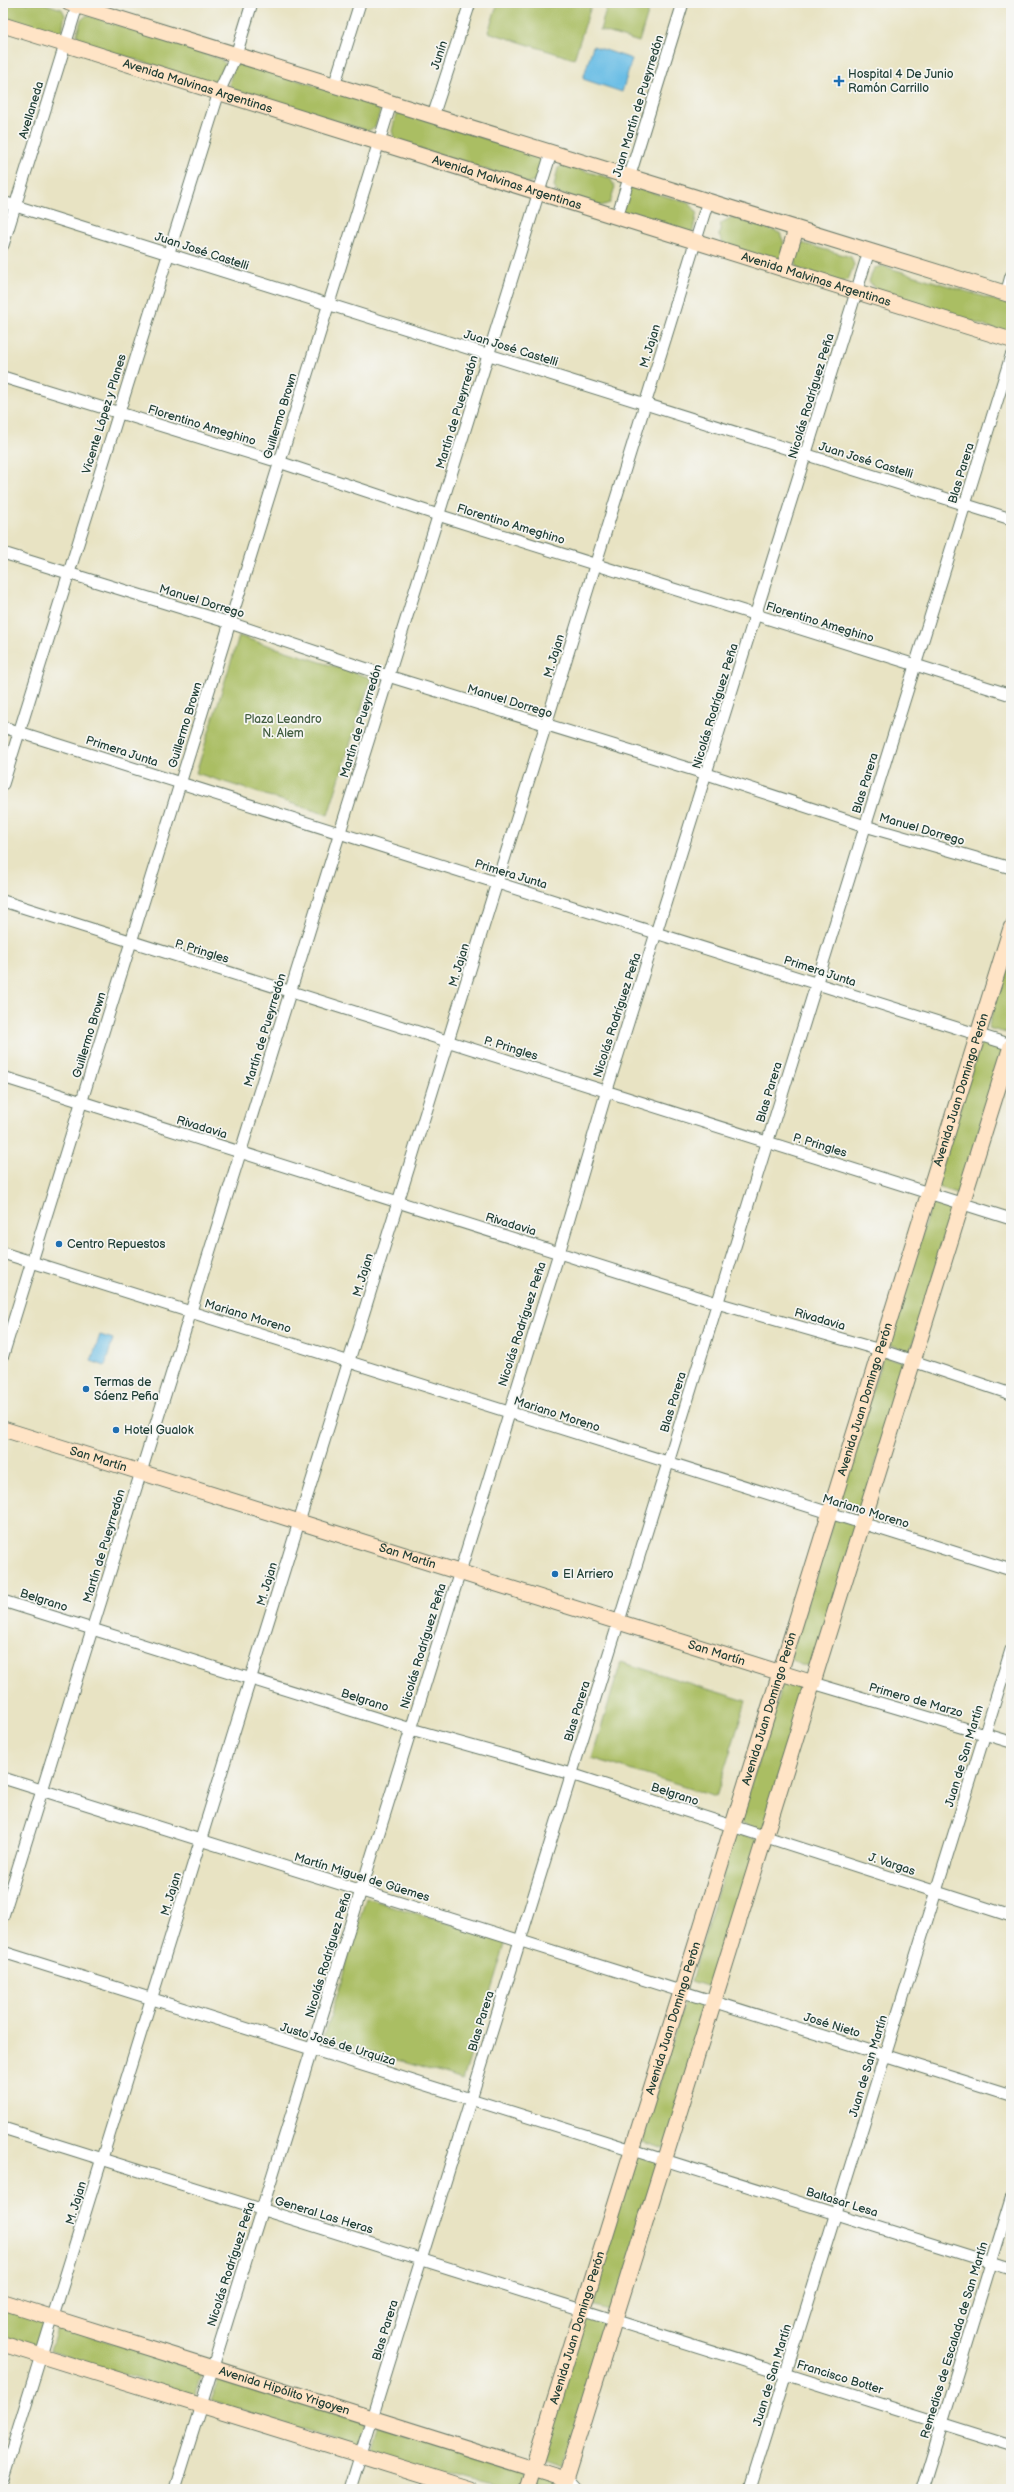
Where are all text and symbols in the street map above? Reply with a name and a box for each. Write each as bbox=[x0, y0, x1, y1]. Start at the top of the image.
street label: Juan Martín de Pueyrredón bbox=[610, 33, 667, 179]
street label: Junín bbox=[428, 39, 451, 71]
street label: Avenida Malvinas Argentinas bbox=[121, 56, 274, 117]
place label: Hospital 4 De Junio Ramón Carrillo bbox=[848, 67, 954, 96]
marker: Hospital 4 De Junio Ramón Carrillo bbox=[833, 75, 845, 87]
street label: Avellaneda bbox=[16, 79, 47, 141]
street label: Avenida Malvinas Argentinas bbox=[430, 153, 583, 213]
street label: Juan José Castelli bbox=[153, 229, 251, 274]
street label: Avenida Malvinas Argentinas bbox=[739, 249, 893, 310]
street label: M. Jajan bbox=[637, 322, 664, 370]
street label: Juan José Castelli bbox=[462, 327, 560, 370]
street label: Nicolás Rodríguez Peña bbox=[785, 331, 838, 461]
street label: Vicente López y Planes bbox=[79, 352, 130, 476]
street label: Martín de Pueyrredón bbox=[433, 353, 482, 471]
street label: Guillermo Brown bbox=[260, 371, 301, 461]
street label: Florentino Ameghino bbox=[146, 402, 258, 449]
street label: Juan José Castelli bbox=[817, 439, 915, 482]
street label: Blas Parera bbox=[945, 441, 978, 505]
street label: Florentino Ameghino bbox=[455, 501, 567, 548]
street label: Manuel Dorrego bbox=[157, 581, 246, 622]
street label: Florentino Ameghino bbox=[764, 599, 876, 646]
street label: M. Jajan bbox=[541, 632, 568, 680]
street label: Nicolás Rodríguez Peña bbox=[689, 641, 742, 771]
street label: Martín de Pueyrredón bbox=[337, 662, 386, 780]
street label: Guillermo Brown bbox=[165, 680, 206, 770]
street label: Manuel Dorrego bbox=[465, 681, 554, 722]
park label: Plaza Leandro N. Alem bbox=[244, 712, 322, 741]
street label: Primera Junta bbox=[84, 733, 160, 770]
street label: Blas Parera bbox=[849, 751, 882, 815]
street label: Manuel Dorrego bbox=[877, 810, 967, 849]
street label: Primera Junta bbox=[473, 856, 549, 893]
street label: P. Pringles bbox=[173, 936, 231, 967]
street label: M. Jajan bbox=[446, 941, 473, 989]
street label: Nicolás Rodríguez Peña bbox=[590, 951, 645, 1080]
street label: Primera Junta bbox=[782, 953, 858, 990]
street label: Martín de Pueyrredón bbox=[241, 971, 290, 1089]
street label: Guillermo Brown bbox=[69, 990, 110, 1080]
street label: Avenida Juan Domingo Perón bbox=[931, 1011, 992, 1168]
street label: P. Pringles bbox=[482, 1033, 540, 1064]
street label: Blas Parera bbox=[753, 1060, 786, 1124]
street label: Rivadavia bbox=[175, 1113, 229, 1142]
street label: P. Pringles bbox=[791, 1130, 849, 1161]
street label: Rivadavia bbox=[484, 1210, 538, 1239]
place label: Centro Repuestos bbox=[67, 1237, 166, 1252]
marker: Centro Repuestos bbox=[54, 1239, 64, 1249]
street label: M. Jajan bbox=[350, 1251, 377, 1299]
street label: Nicolás Rodríguez Peña bbox=[495, 1260, 550, 1389]
street label: Mariano Moreno bbox=[203, 1296, 293, 1337]
street label: Rivadavia bbox=[793, 1305, 847, 1334]
street label: Avenida Juan Domingo Perón bbox=[835, 1321, 896, 1478]
street label: Blas Parera bbox=[657, 1370, 690, 1434]
place label: Termas de Sáenz Peña bbox=[94, 1375, 159, 1404]
marker: Termas de Sáenz Peña bbox=[81, 1384, 91, 1394]
street label: Mariano Moreno bbox=[512, 1393, 602, 1436]
place label: Hotel Gualok bbox=[124, 1423, 194, 1438]
marker: Hotel Gualok bbox=[111, 1425, 121, 1435]
street label: San Martín bbox=[68, 1443, 129, 1475]
street label: Martín de Pueyrredón bbox=[80, 1487, 129, 1605]
street label: Mariano Moreno bbox=[821, 1491, 911, 1532]
street label: San Martín bbox=[377, 1540, 438, 1572]
street label: M. Jajan bbox=[254, 1560, 281, 1608]
place label: El Arriero bbox=[563, 1567, 614, 1582]
marker: El Arriero bbox=[550, 1569, 560, 1579]
street label: Nicolás Rodríguez Peña bbox=[397, 1581, 450, 1711]
street label: Belgrano bbox=[18, 1586, 70, 1615]
street label: Avenida Juan Domingo Perón bbox=[739, 1630, 800, 1787]
street label: San Martín bbox=[686, 1637, 747, 1669]
street label: Blas Parera bbox=[561, 1679, 594, 1743]
street label: Primero de Marzo bbox=[867, 1680, 965, 1721]
street label: Belgrano bbox=[339, 1686, 391, 1715]
street label: Juan de San Martín bbox=[942, 1703, 987, 1809]
street label: Belgrano bbox=[649, 1780, 701, 1809]
street label: Martín Miguel de Güemes bbox=[292, 1850, 432, 1905]
street label: J. Vargas bbox=[867, 1850, 917, 1879]
street label: M. Jajan bbox=[158, 1870, 185, 1918]
street label: Nicolás Rodríguez Peña bbox=[302, 1890, 355, 2020]
street label: Avenida Juan Domingo Perón bbox=[643, 1940, 704, 2097]
street label: Blas Parera bbox=[465, 1989, 498, 2053]
street label: José Nieto bbox=[802, 2010, 862, 2041]
street label: Juan de San Martín bbox=[846, 2013, 891, 2119]
street label: Justo José de Urquiza bbox=[278, 2020, 398, 2069]
street label: M. Jajan bbox=[63, 2179, 90, 2227]
street label: Baltasar Lesa bbox=[804, 2184, 880, 2221]
street label: General Las Heras bbox=[273, 2193, 375, 2238]
street label: Nicolás Rodríguez Peña bbox=[204, 2200, 259, 2329]
street label: Remedios de Escalada de San Martín bbox=[917, 2240, 992, 2440]
street label: Avenida Juan Domingo Perón bbox=[547, 2249, 608, 2406]
street label: Blas Parera bbox=[369, 2298, 402, 2362]
street label: Juan de San Martín bbox=[750, 2322, 795, 2428]
street label: Francisco Botter bbox=[795, 2357, 886, 2398]
street label: Avenida Hipólito Yrigoyen bbox=[217, 2363, 352, 2419]

